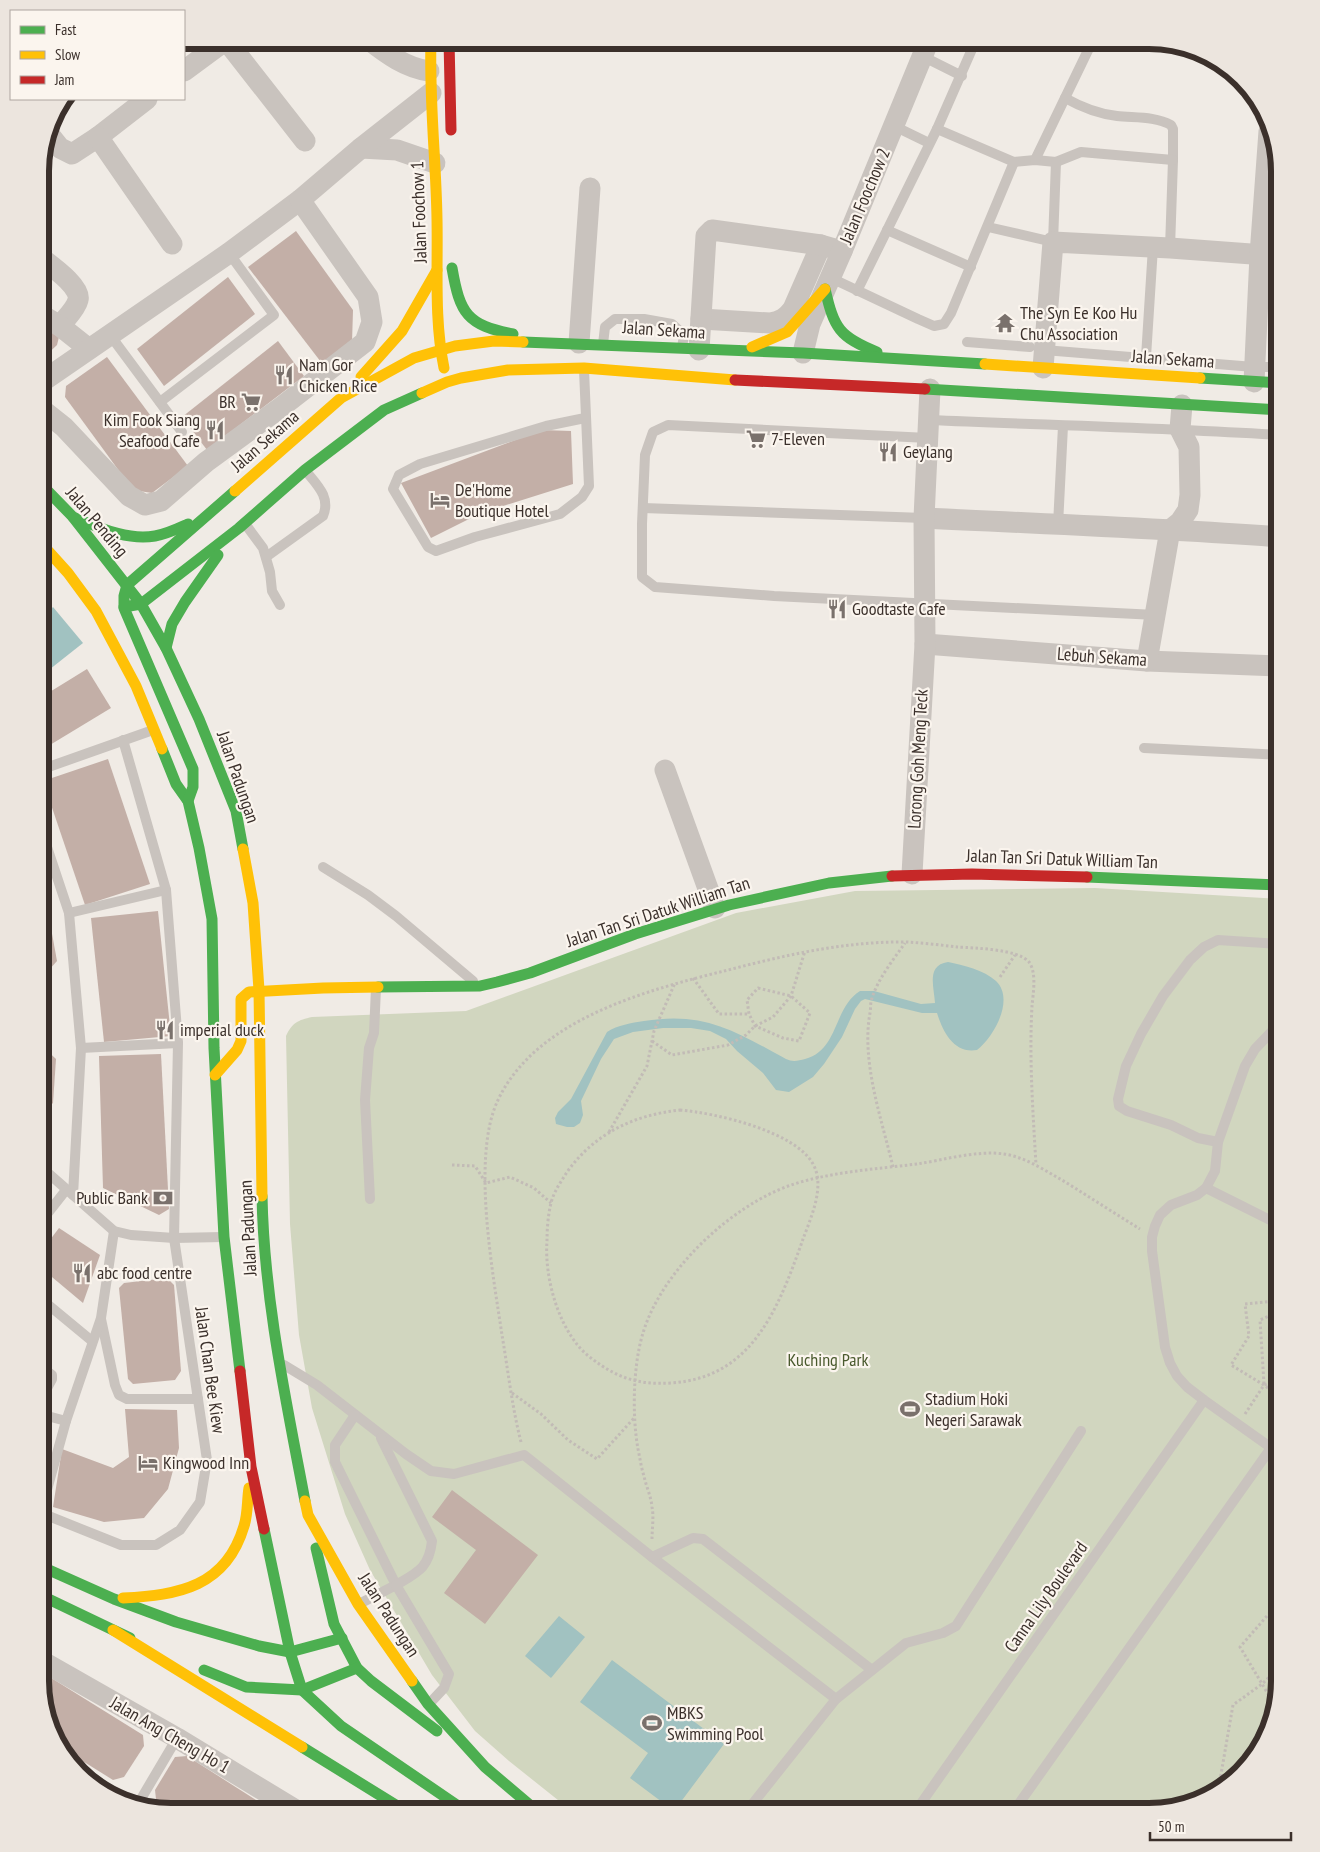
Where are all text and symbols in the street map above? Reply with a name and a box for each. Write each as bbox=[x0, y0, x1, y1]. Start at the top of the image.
legend bbox=[10, 10, 185, 100]
text: Fast bbox=[55, 20, 76, 39]
text: Slow bbox=[55, 45, 80, 64]
text: Jam bbox=[54, 70, 74, 89]
street label: Jalan Foochow 2 bbox=[834, 144, 895, 248]
street label: Jalan Foochow 1 bbox=[405, 161, 432, 264]
place label: The Syn Ee Koo Hu Chu Association bbox=[1020, 301, 1137, 345]
temple icon: The Syn Ee Koo Hu Chu Association bbox=[994, 312, 1016, 334]
street label: Jalan Sekama bbox=[621, 315, 706, 344]
street label: Jalan Sekama bbox=[1130, 344, 1215, 373]
place label: Nam Gor Chicken Rice bbox=[299, 353, 378, 397]
restaurant icon: Nam Gor Chicken Rice bbox=[273, 364, 295, 386]
place label: BR bbox=[219, 390, 236, 413]
supermarket icon: BR bbox=[240, 391, 262, 413]
street label: Jalan Sekama bbox=[225, 405, 303, 477]
place label: Kim Fook Siang Seafood Cafe bbox=[104, 408, 200, 452]
restaurant icon: Kim Fook Siang Seafood Cafe bbox=[204, 419, 226, 441]
place label: 7-Eleven bbox=[771, 427, 825, 450]
supermarket icon: 7-Eleven bbox=[745, 428, 767, 450]
place label: Geylang bbox=[903, 440, 953, 463]
restaurant icon: Geylang bbox=[877, 441, 899, 463]
place label: De'Home Boutique Hotel bbox=[455, 478, 549, 522]
street label: Jalan Pending bbox=[61, 481, 134, 562]
hotel icon: De'Home Boutique Hotel bbox=[429, 489, 451, 511]
place label: Goodtaste Cafe bbox=[852, 597, 946, 620]
restaurant icon: Goodtaste Cafe bbox=[826, 598, 848, 620]
street label: Lebuh Sekama bbox=[1056, 642, 1148, 671]
street label: Lorong Goh Meng Teck bbox=[902, 689, 933, 829]
street label: Jalan Padungan bbox=[212, 727, 265, 826]
street label: Jalan Tan Sri Datuk William Tan bbox=[965, 844, 1158, 873]
street label: Jalan Tan Sri Datuk William Tan bbox=[562, 871, 753, 952]
place label: imperial duck bbox=[180, 1018, 264, 1041]
restaurant icon: imperial duck bbox=[154, 1019, 176, 1041]
street label: Jalan Padungan bbox=[234, 1180, 262, 1277]
place label: Public Bank bbox=[76, 1186, 148, 1209]
bank icon: Public Bank bbox=[152, 1187, 174, 1209]
place label: abc food centre bbox=[97, 1261, 192, 1284]
restaurant icon: abc food centre bbox=[71, 1262, 93, 1284]
street label: Jalan Chan Bee Kiew bbox=[190, 1304, 231, 1435]
park label: Kuching Park bbox=[788, 1348, 868, 1371]
place label: Stadium Hoki Negeri Sarawak bbox=[925, 1387, 1022, 1431]
sports icon: Stadium Hoki Negeri Sarawak bbox=[899, 1398, 921, 1420]
place label: Kingwood Inn bbox=[163, 1451, 249, 1474]
hotel icon: Kingwood Inn bbox=[137, 1452, 159, 1474]
street label: Canna Lily Boulevard bbox=[999, 1537, 1092, 1657]
street label: Jalan Padungan bbox=[353, 1567, 425, 1661]
street label: Jalan Ang Cheng Ho 1 bbox=[105, 1690, 234, 1778]
place label: MBKS Swimming Pool bbox=[667, 1701, 764, 1745]
sports icon: MBKS Swimming Pool bbox=[641, 1712, 663, 1734]
scale bar bbox=[1150, 1810, 1291, 1842]
text: 50 m bbox=[1158, 1817, 1184, 1836]

